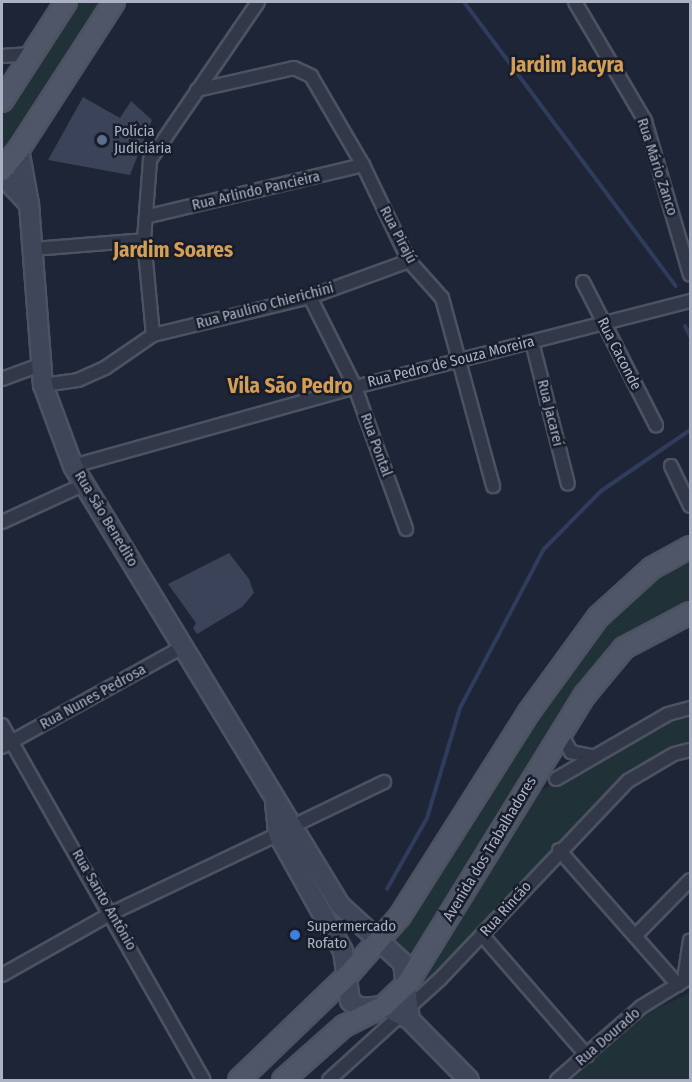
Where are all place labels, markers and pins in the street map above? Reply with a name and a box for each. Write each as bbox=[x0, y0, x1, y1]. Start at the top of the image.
place label: Polícia Judiciária bbox=[114, 122, 172, 157]
marker: Polícia Judiciária bbox=[95, 133, 109, 147]
place label: Supermercado Rofato bbox=[307, 917, 396, 952]
marker: Supermercado Rofato bbox=[288, 928, 302, 942]

